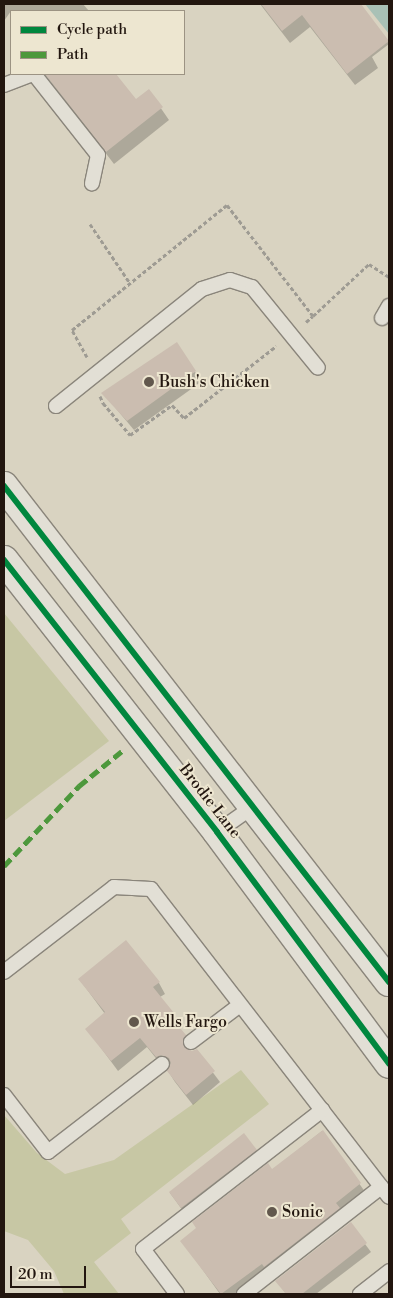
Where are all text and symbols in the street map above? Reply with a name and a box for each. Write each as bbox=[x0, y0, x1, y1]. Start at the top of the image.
legend bbox=[10, 10, 185, 75]
text: Cycle path bbox=[57, 20, 127, 39]
text: Path bbox=[57, 45, 89, 64]
place label: Bush's Chicken bbox=[159, 372, 270, 392]
marker: Bush's Chicken bbox=[143, 376, 155, 388]
street label: Brodie Lane bbox=[175, 760, 245, 842]
place label: Wells Fargo bbox=[144, 1012, 227, 1032]
marker: Wells Fargo bbox=[128, 1016, 140, 1028]
place label: Sonic bbox=[282, 1202, 323, 1222]
marker: Sonic bbox=[266, 1206, 278, 1218]
scale bar bbox=[12, 1256, 89, 1288]
text: 20 m bbox=[18, 1265, 53, 1284]

